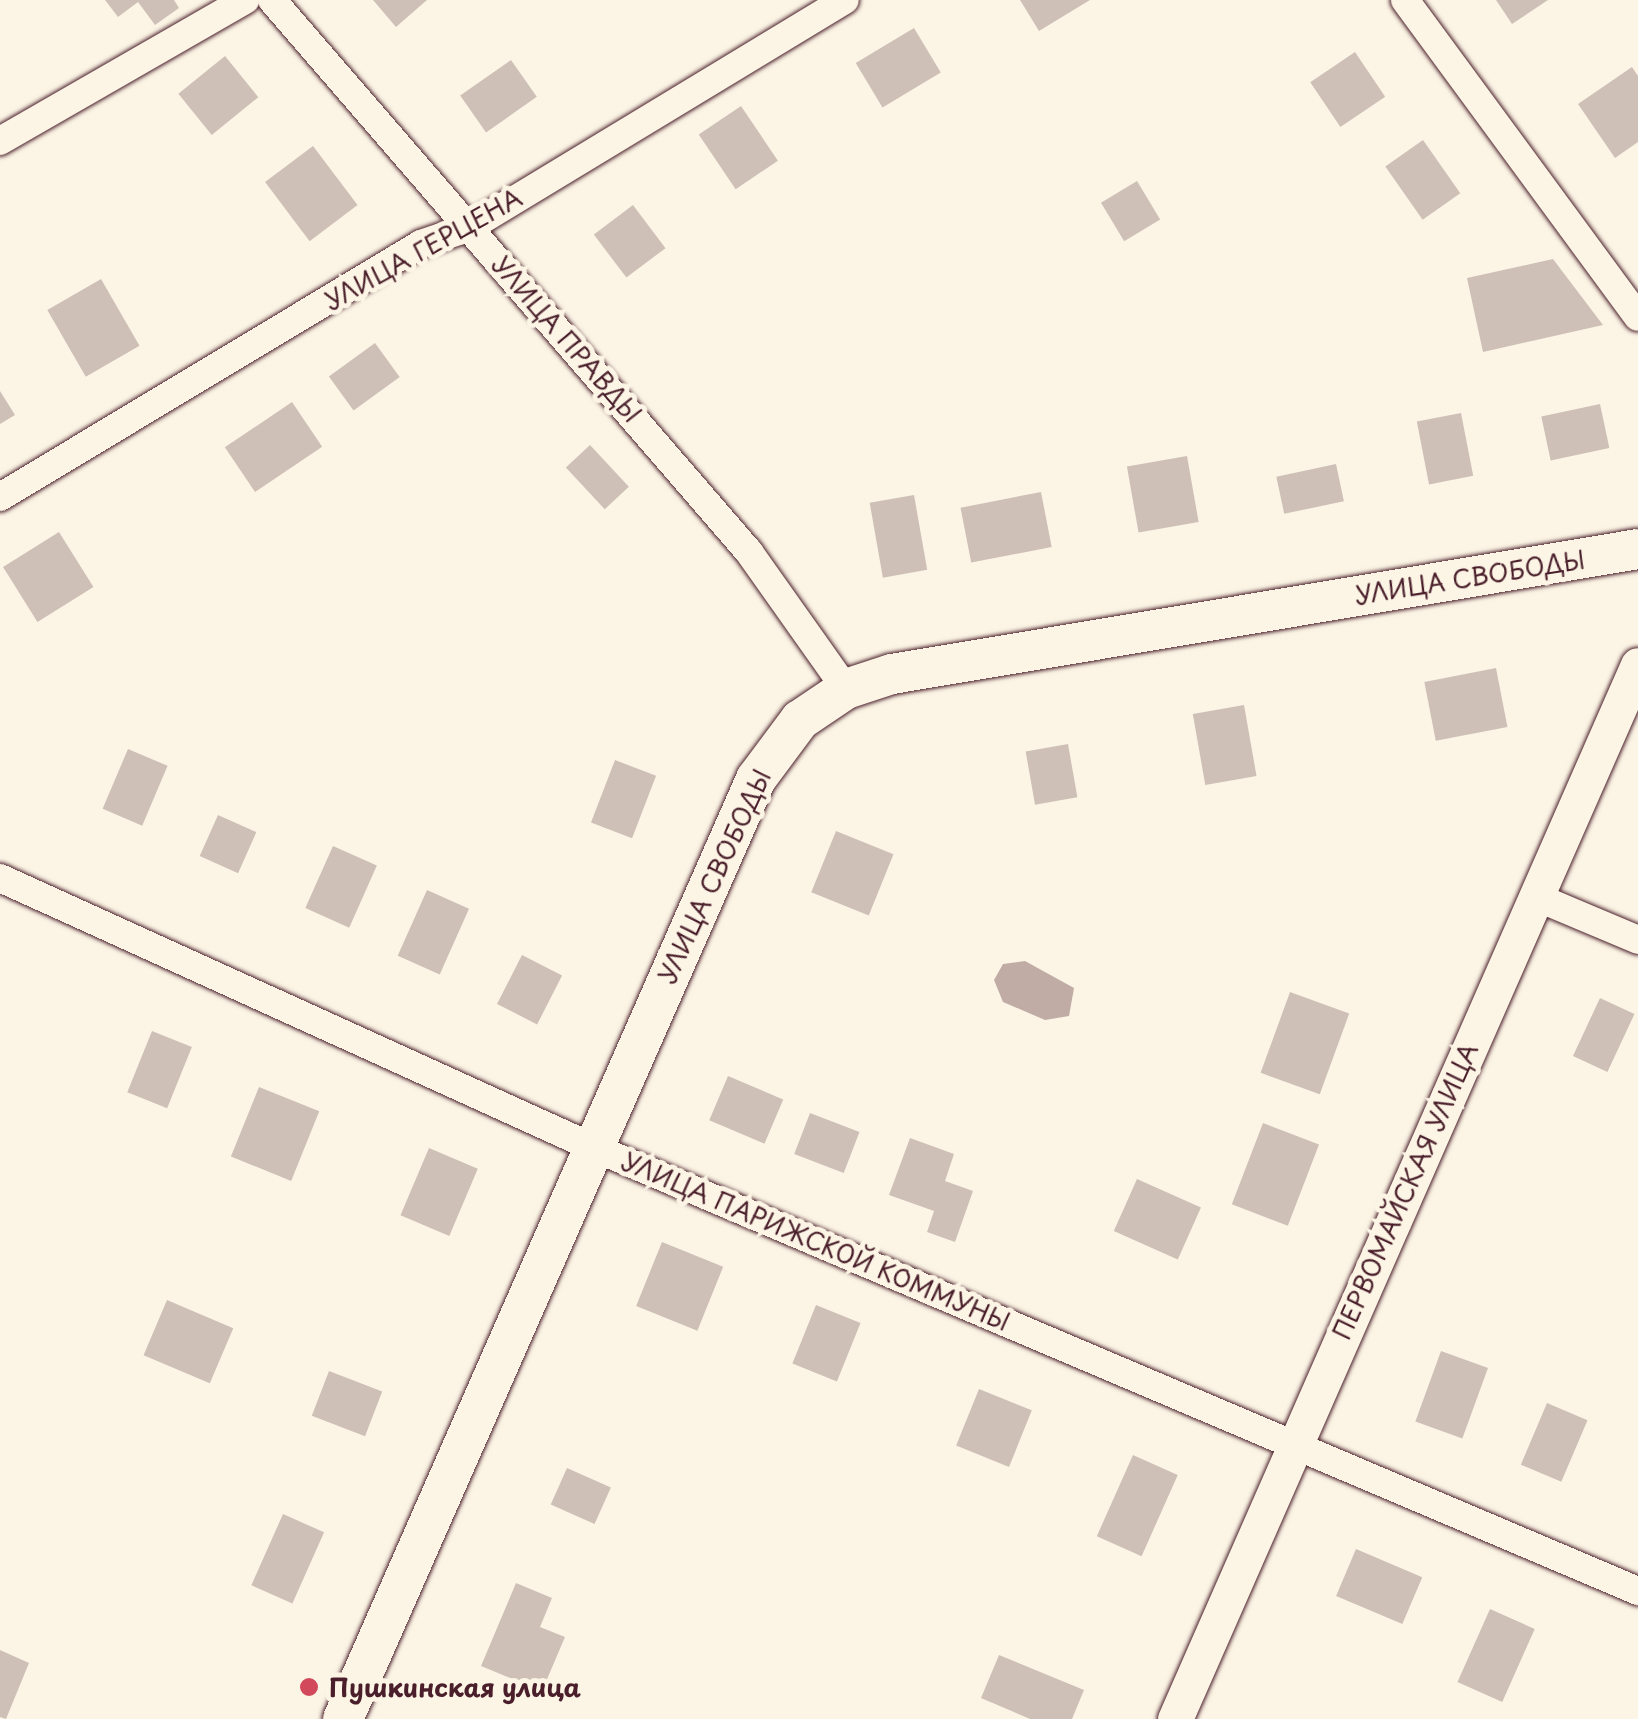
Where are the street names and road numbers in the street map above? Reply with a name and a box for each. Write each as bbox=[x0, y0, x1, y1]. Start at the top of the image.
street label: УЛИЦА ГЕРЦЕНА bbox=[319, 182, 527, 316]
street label: УЛИЦА ПРАВДЫ bbox=[486, 249, 648, 429]
street label: УЛИЦА СВОБОДЫ bbox=[1351, 544, 1589, 610]
street label: УЛИЦА СВОБОДЫ bbox=[651, 763, 777, 989]
street label: ПЕРВОМАЙСКАЯ УЛИЦА bbox=[1326, 1038, 1484, 1344]
street label: УЛИЦА ПАРИЖСКОЙ КОММУНЫ bbox=[615, 1145, 1017, 1337]

